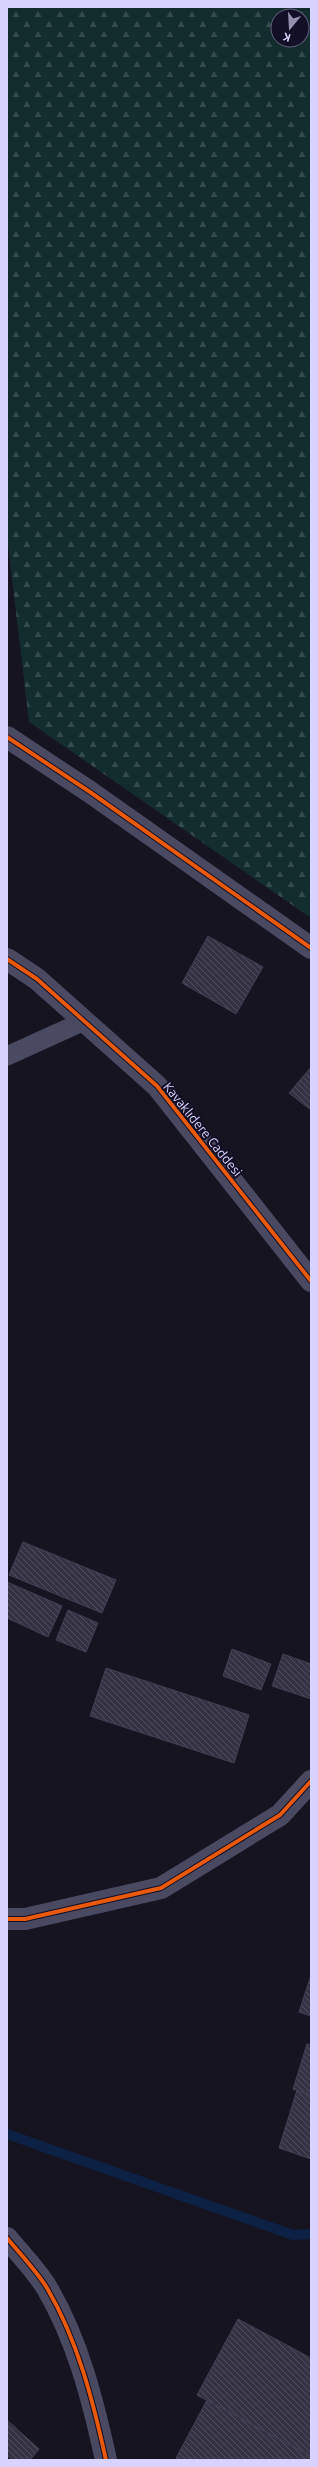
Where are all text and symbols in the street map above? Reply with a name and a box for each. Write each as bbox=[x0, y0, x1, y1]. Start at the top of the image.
north arrow bbox=[270, 8, 310, 48]
text: K bbox=[281, 30, 292, 44]
street label: Kavaklıdere Caddesi bbox=[161, 1079, 245, 1179]

